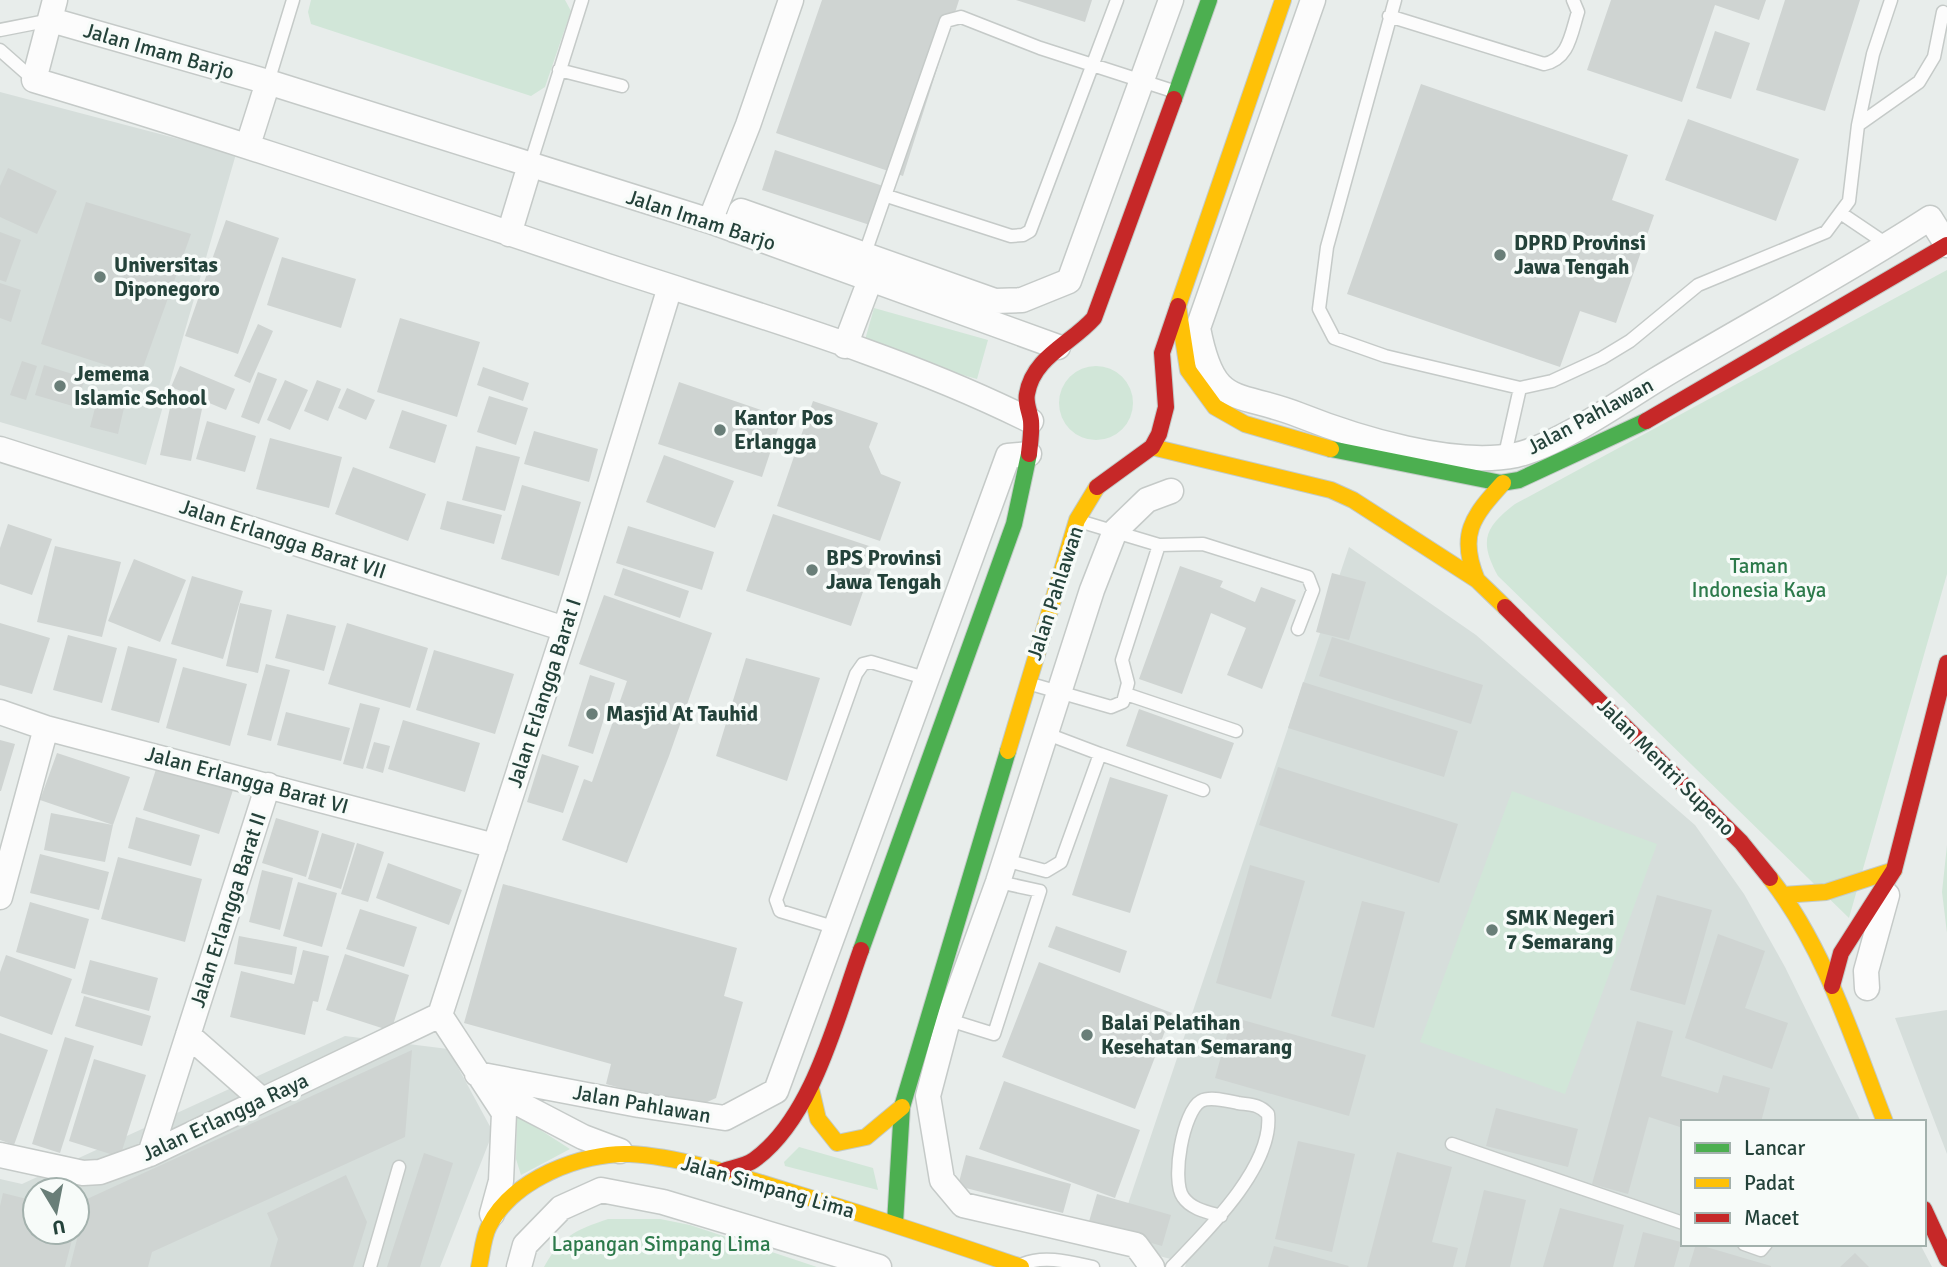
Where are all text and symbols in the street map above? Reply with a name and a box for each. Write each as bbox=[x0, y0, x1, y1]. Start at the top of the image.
street label: Jalan Imam Barjo bbox=[81, 17, 237, 85]
street label: Jalan Imam Barjo bbox=[623, 184, 779, 256]
place label: DPRD Provinsi Jawa Tengah bbox=[1514, 230, 1646, 280]
marker: DPRD Provinsi Jawa Tengah bbox=[1492, 247, 1508, 263]
place label: Universitas Diponegoro bbox=[114, 252, 220, 302]
marker: Universitas Diponegoro bbox=[92, 269, 108, 285]
place label: Jemema Islamic School bbox=[74, 361, 207, 411]
street label: Jalan Pahlawan bbox=[1522, 372, 1658, 460]
marker: Jemema Islamic School bbox=[52, 378, 68, 394]
place label: Kantor Pos Erlangga bbox=[734, 405, 833, 455]
marker: Kantor Pos Erlangga bbox=[712, 422, 728, 438]
street label: Jalan Erlangga Barat VII bbox=[177, 493, 389, 585]
street label: Jalan Pahlawan bbox=[1021, 523, 1089, 663]
place label: BPS Provinsi Jawa Tengah bbox=[826, 545, 942, 595]
park label: Taman Indonesia Kaya bbox=[1692, 553, 1826, 603]
marker: BPS Provinsi Jawa Tengah bbox=[804, 562, 820, 578]
street label: Jalan Erlangga Barat I bbox=[501, 595, 587, 791]
street label: Jalan Mentri Supeno bbox=[1592, 693, 1740, 841]
place label: Masjid At Tauhid bbox=[606, 701, 758, 727]
marker: Masjid At Tauhid bbox=[584, 706, 600, 722]
street label: Jalan Erlangga Barat VI bbox=[143, 740, 351, 820]
street label: Jalan Erlangga Barat II bbox=[184, 809, 272, 1011]
place label: SMK Negeri 7 Semarang bbox=[1506, 905, 1614, 955]
marker: SMK Negeri 7 Semarang bbox=[1484, 922, 1500, 938]
place label: Balai Pelatihan Kesehatan Semarang bbox=[1101, 1010, 1292, 1060]
marker: Balai Pelatihan Kesehatan Semarang bbox=[1079, 1027, 1095, 1043]
street label: Jalan Erlangga Raya bbox=[138, 1067, 312, 1167]
street label: Jalan Pahlawan bbox=[571, 1079, 713, 1129]
legend bbox=[1681, 1120, 1926, 1246]
text: Lancar bbox=[1744, 1135, 1805, 1161]
street label: Jalan Simpang Lima bbox=[678, 1150, 858, 1224]
text: Padat bbox=[1744, 1170, 1795, 1196]
north arrow bbox=[21, 1176, 91, 1246]
text: Macet bbox=[1744, 1205, 1799, 1231]
text: U bbox=[50, 1214, 67, 1240]
park label: Lapangan Simpang Lima bbox=[551, 1231, 771, 1257]

